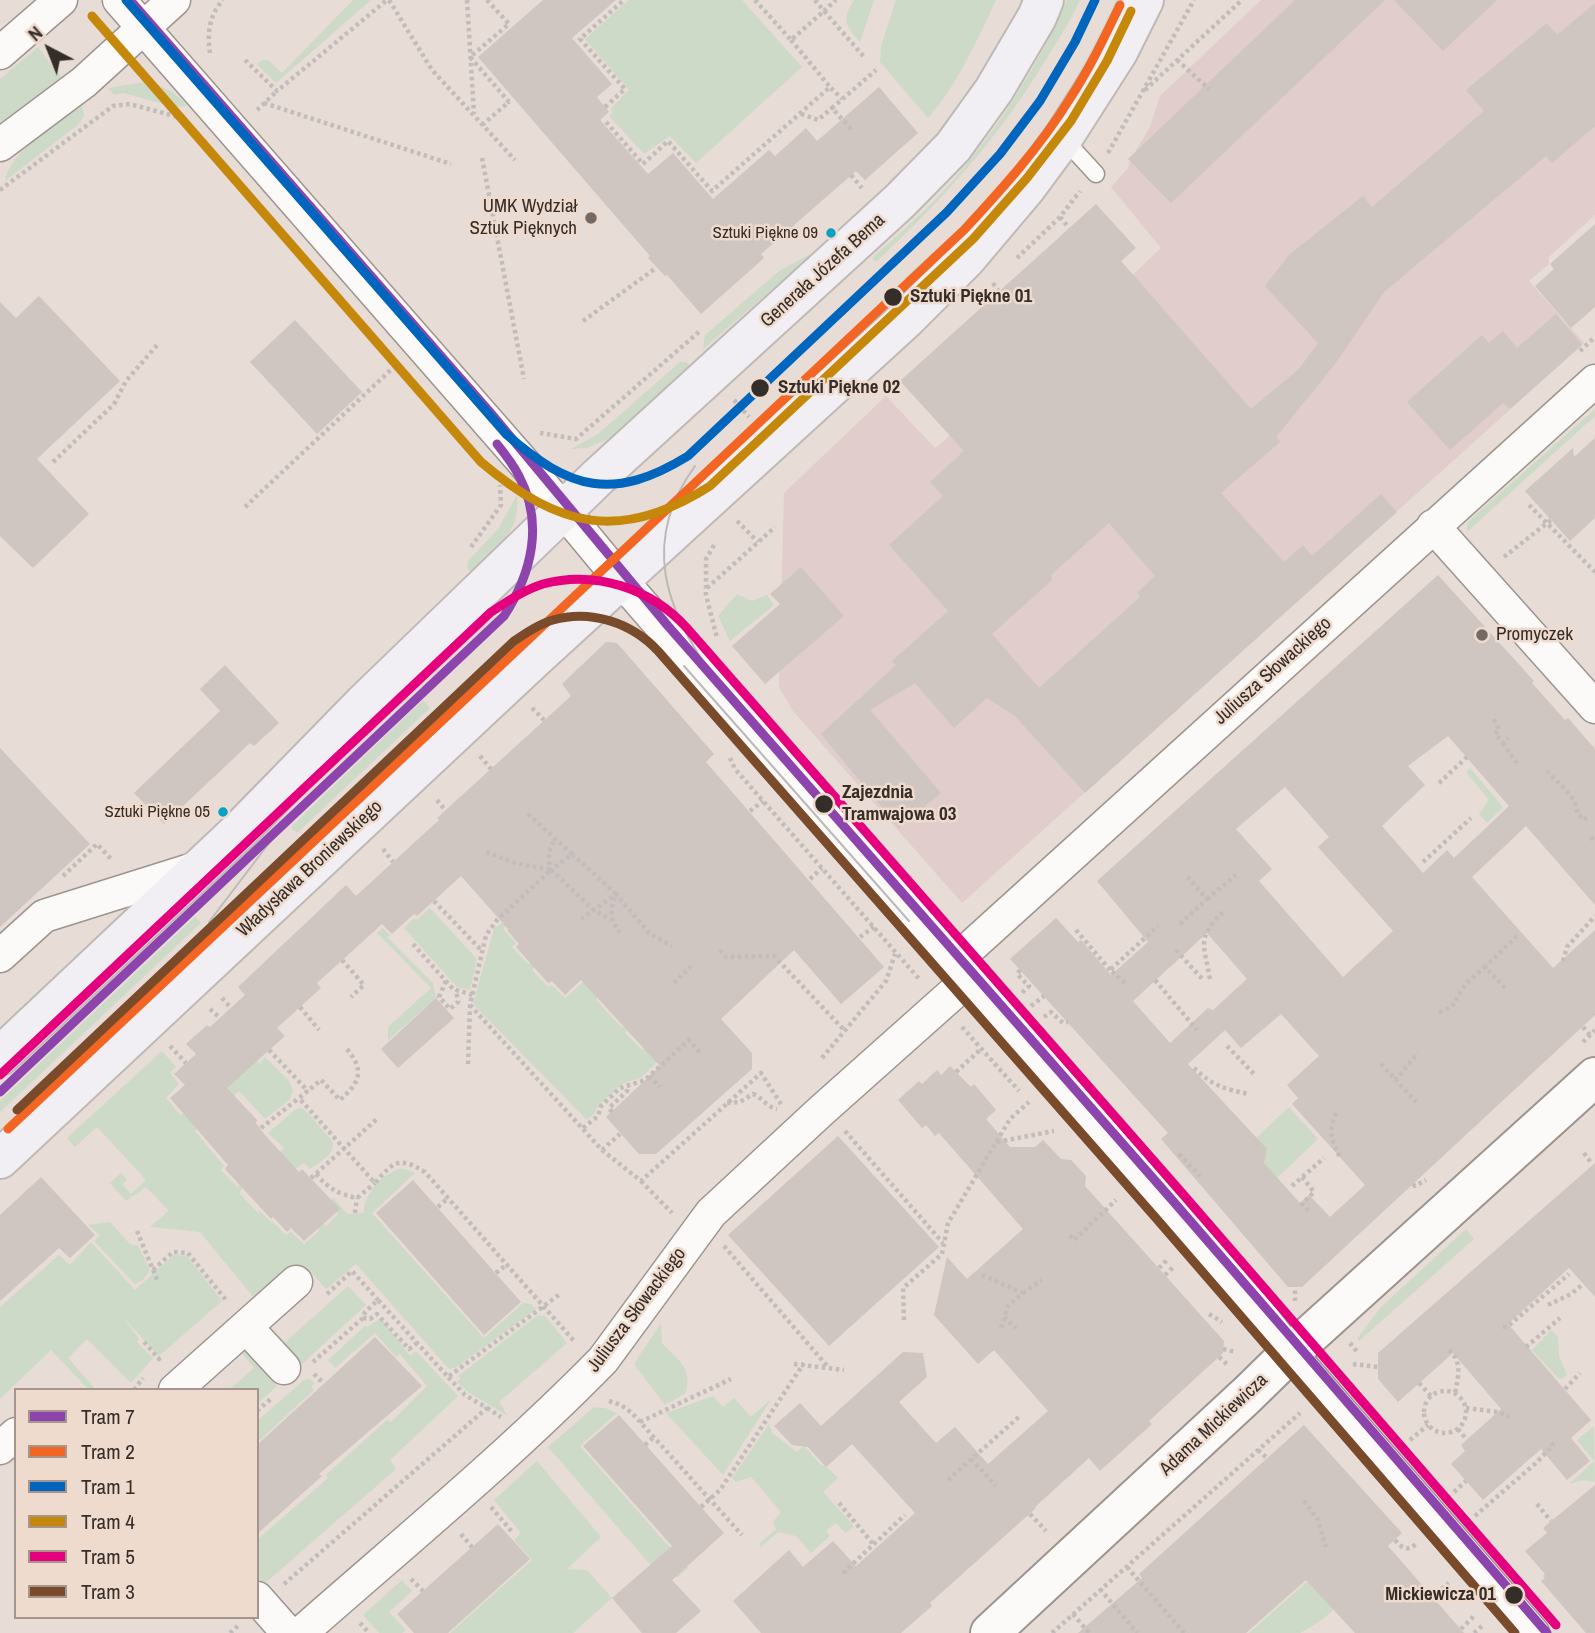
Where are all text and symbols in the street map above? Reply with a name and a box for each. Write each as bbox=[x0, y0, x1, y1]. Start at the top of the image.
north arrow bbox=[14, 14, 84, 84]
text: N bbox=[22, 20, 48, 47]
place label: UMK Wydział Sztuk Pięknych bbox=[470, 196, 577, 240]
street label: Generała Józefa Bema bbox=[756, 209, 890, 333]
marker: UMK Wydział Sztuk Pięknych bbox=[583, 210, 599, 226]
place label: Sztuki Piękne 09 bbox=[713, 223, 818, 243]
marker: Sztuki Piękne 09 bbox=[824, 226, 838, 240]
marker: Sztuki Piękne 01 bbox=[882, 286, 904, 308]
place label: Sztuki Piękne 01 bbox=[910, 286, 1032, 308]
marker: Sztuki Piękne 02 bbox=[749, 377, 771, 399]
place label: Sztuki Piękne 02 bbox=[778, 377, 900, 399]
street label: Juliusza Słowackiego bbox=[1210, 612, 1336, 730]
place label: Promyczek bbox=[1496, 624, 1573, 646]
marker: Promyczek bbox=[1474, 627, 1490, 643]
place label: Zajezdnia Tramwajowa 03 bbox=[842, 782, 956, 826]
marker: Zajezdnia Tramwajowa 03 bbox=[813, 793, 835, 815]
street label: Władysława Broniewskiego bbox=[233, 796, 387, 942]
place label: Sztuki Piękne 05 bbox=[105, 802, 210, 822]
marker: Sztuki Piękne 05 bbox=[216, 805, 230, 819]
street label: Juliusza Słowackiego bbox=[583, 1243, 691, 1377]
street label: Adama Mickiewicza bbox=[1155, 1369, 1273, 1481]
legend bbox=[14, 1388, 259, 1619]
text: Tram 7 bbox=[81, 1402, 135, 1431]
text: Tram 2 bbox=[81, 1437, 135, 1466]
text: Tram 1 bbox=[81, 1472, 135, 1501]
text: Tram 4 bbox=[81, 1507, 135, 1536]
text: Tram 5 bbox=[81, 1542, 135, 1571]
text: Tram 3 bbox=[81, 1577, 135, 1606]
place label: Mickiewicza 01 bbox=[1385, 1584, 1496, 1606]
marker: Mickiewicza 01 bbox=[1503, 1584, 1525, 1606]

